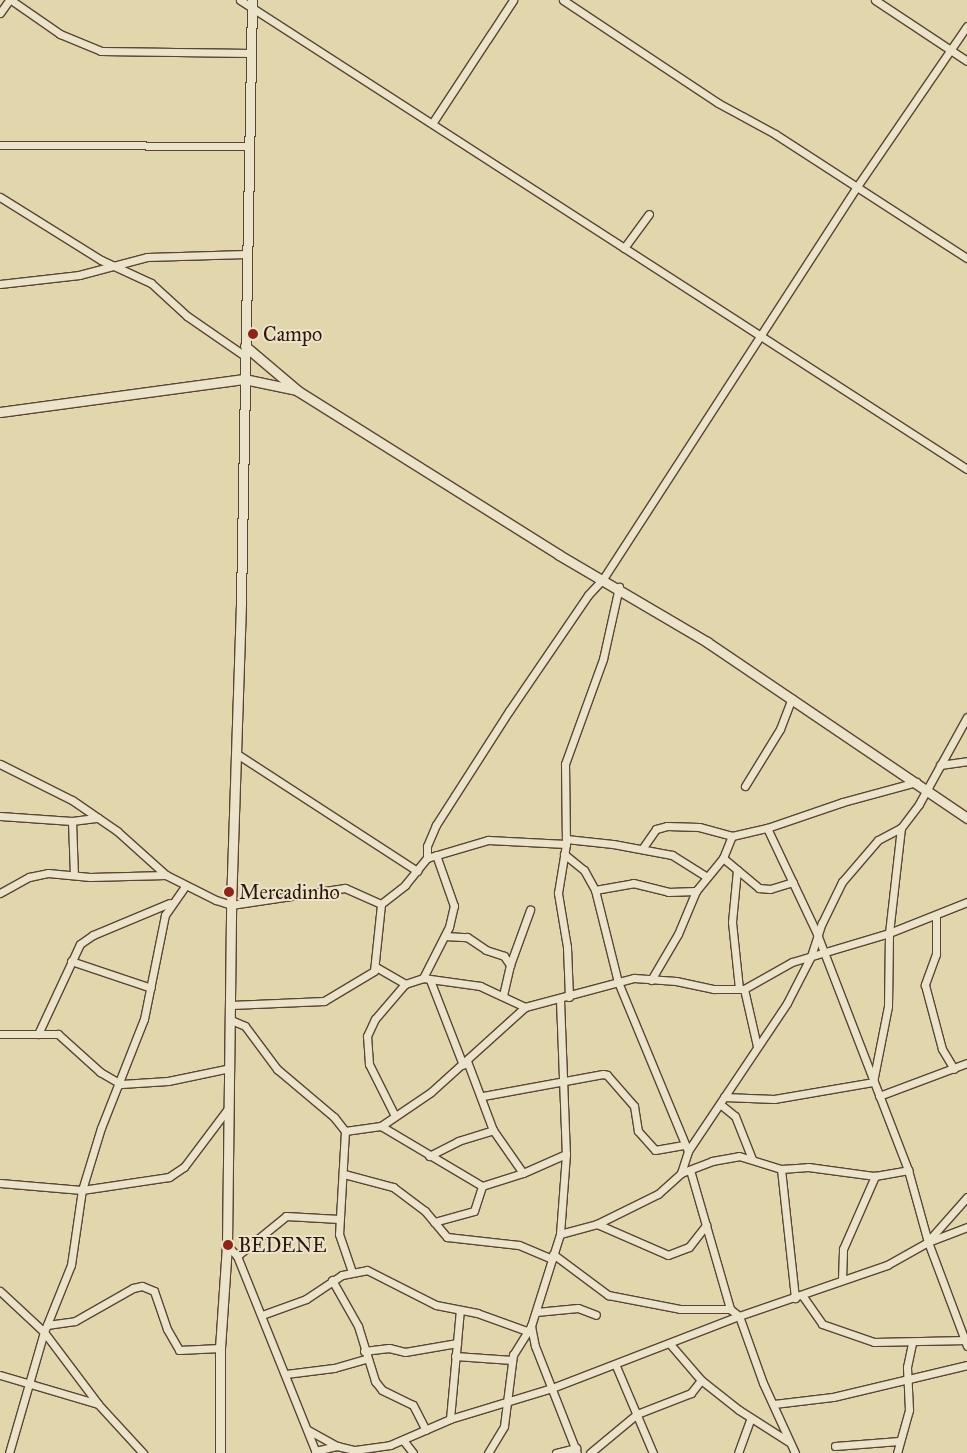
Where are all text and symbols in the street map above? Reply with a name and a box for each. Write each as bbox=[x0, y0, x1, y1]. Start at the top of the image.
place label: Campo bbox=[263, 322, 322, 346]
marker: Campo bbox=[247, 328, 259, 340]
place label: Mercadinho bbox=[239, 880, 340, 904]
marker: Mercadinho bbox=[223, 886, 235, 898]
place label: BEDENE bbox=[238, 1233, 327, 1257]
marker: BEDENE bbox=[222, 1239, 234, 1251]

